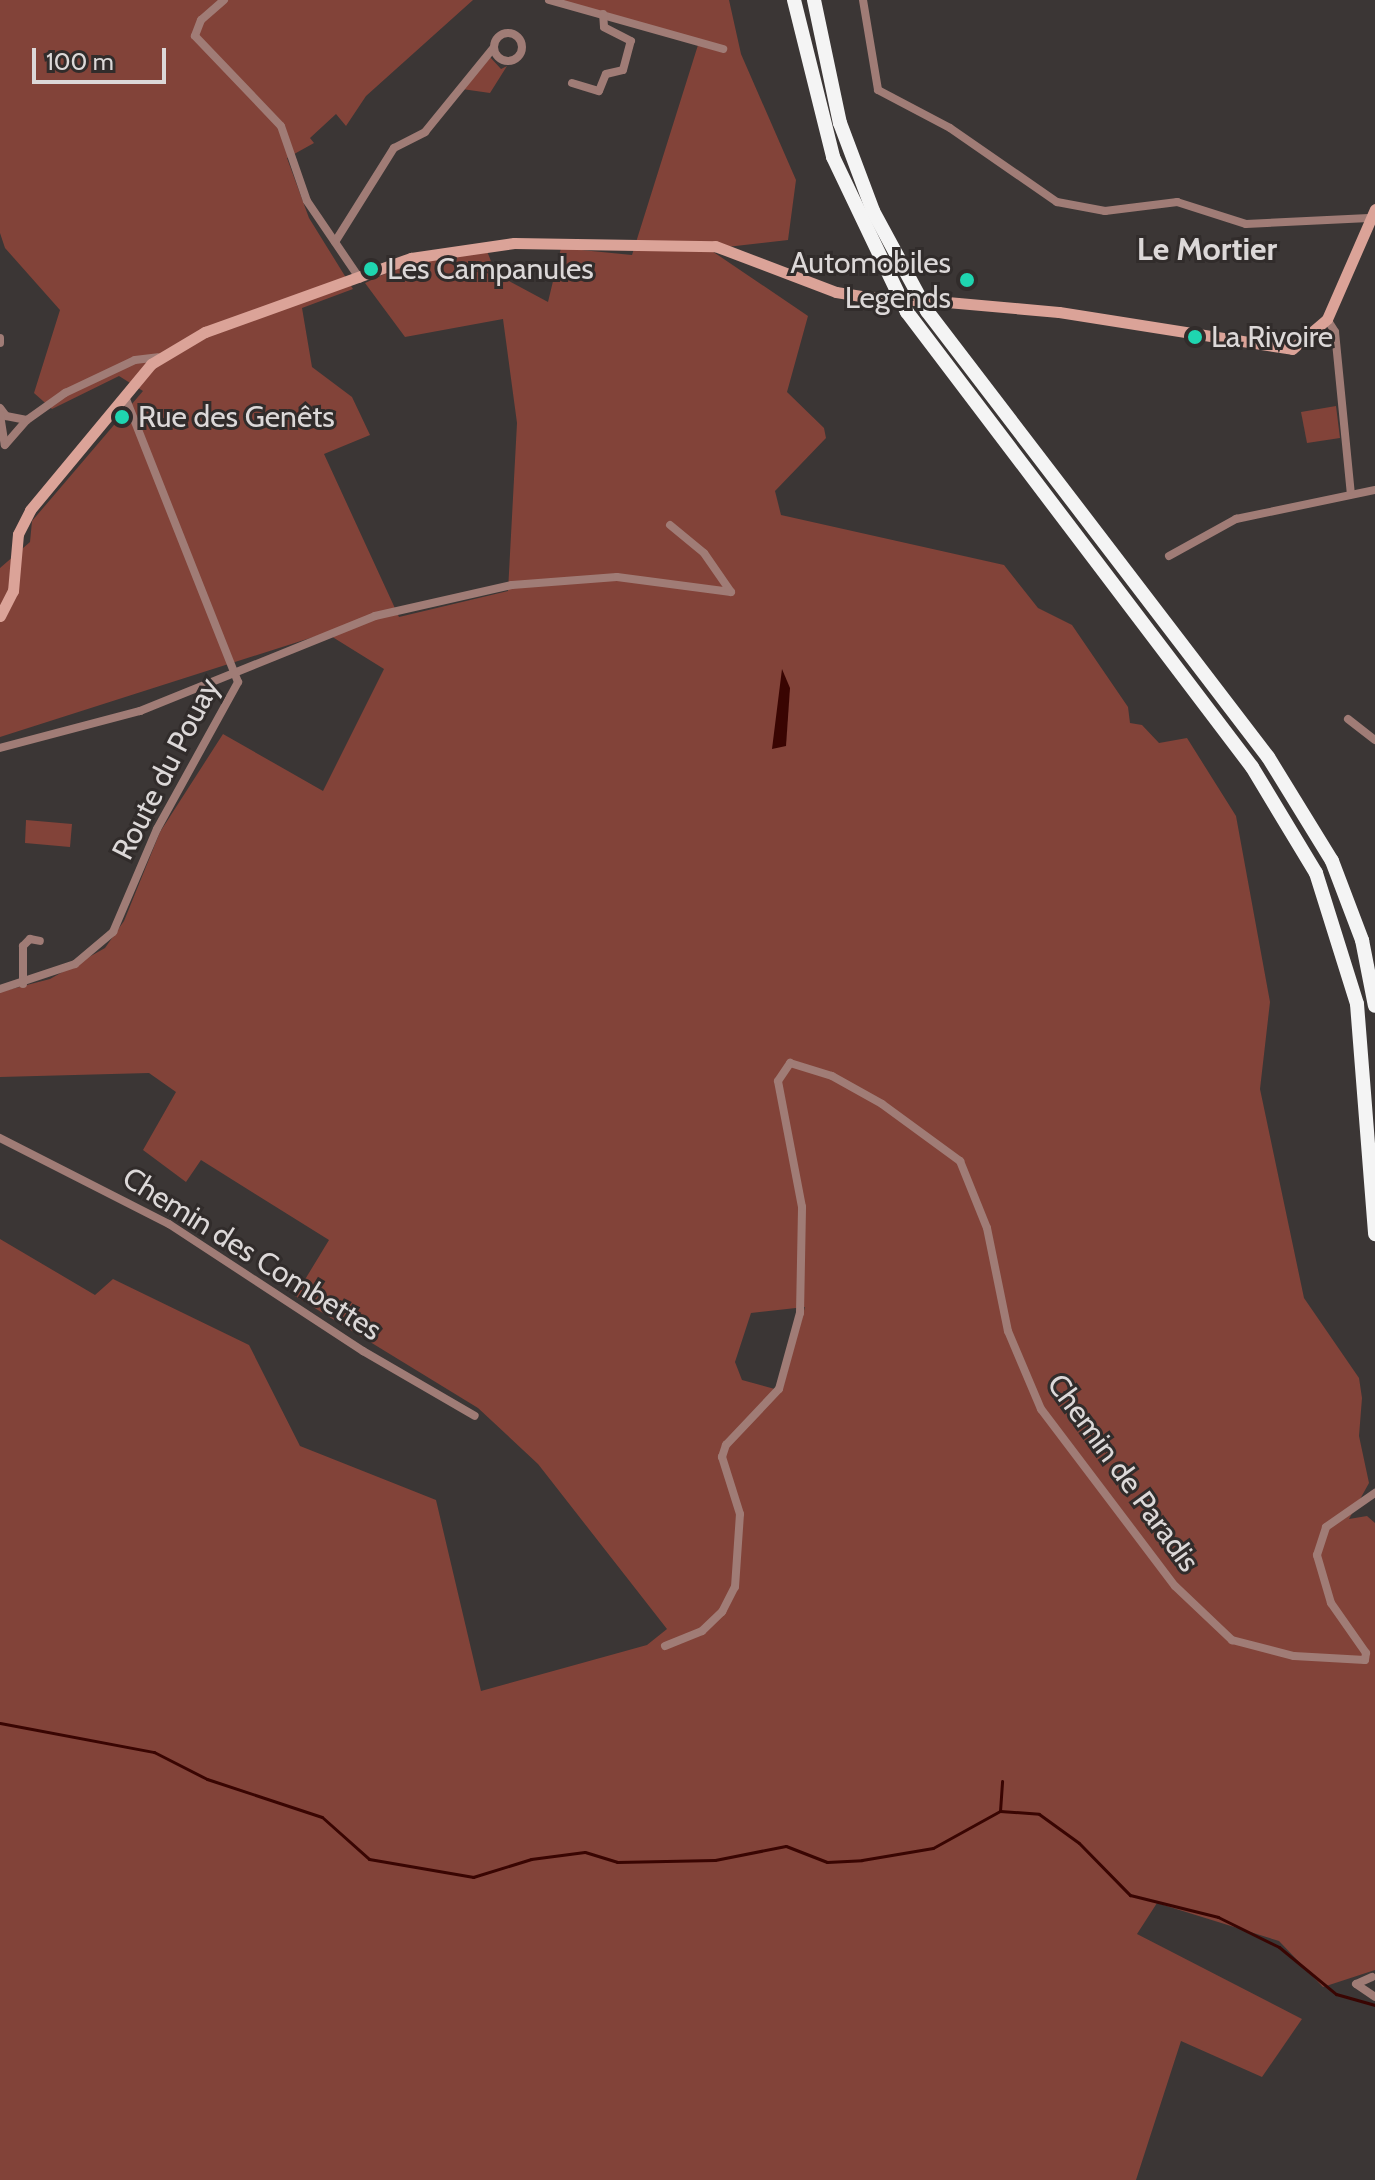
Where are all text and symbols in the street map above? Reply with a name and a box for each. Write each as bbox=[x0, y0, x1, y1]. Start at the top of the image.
scale bar bbox=[36, 32, 170, 82]
text: 100 m bbox=[46, 47, 114, 76]
district label: Le Mortier bbox=[1137, 230, 1277, 268]
place label: Automobiles Legends bbox=[790, 245, 951, 316]
place label: Les Campanules bbox=[387, 251, 594, 287]
marker: Les Campanules bbox=[362, 260, 380, 278]
marker: Automobiles Legends bbox=[958, 271, 976, 289]
place label: La Rivoire bbox=[1211, 319, 1333, 355]
marker: La Rivoire bbox=[1186, 328, 1204, 346]
place label: Rue des Genêts bbox=[138, 399, 335, 435]
marker: Rue des Genêts bbox=[113, 408, 131, 426]
street label: Route du Pouay bbox=[105, 672, 227, 866]
street label: Chemin des Combettes bbox=[116, 1160, 388, 1348]
street label: Chemin de Paradis bbox=[1039, 1367, 1207, 1579]

